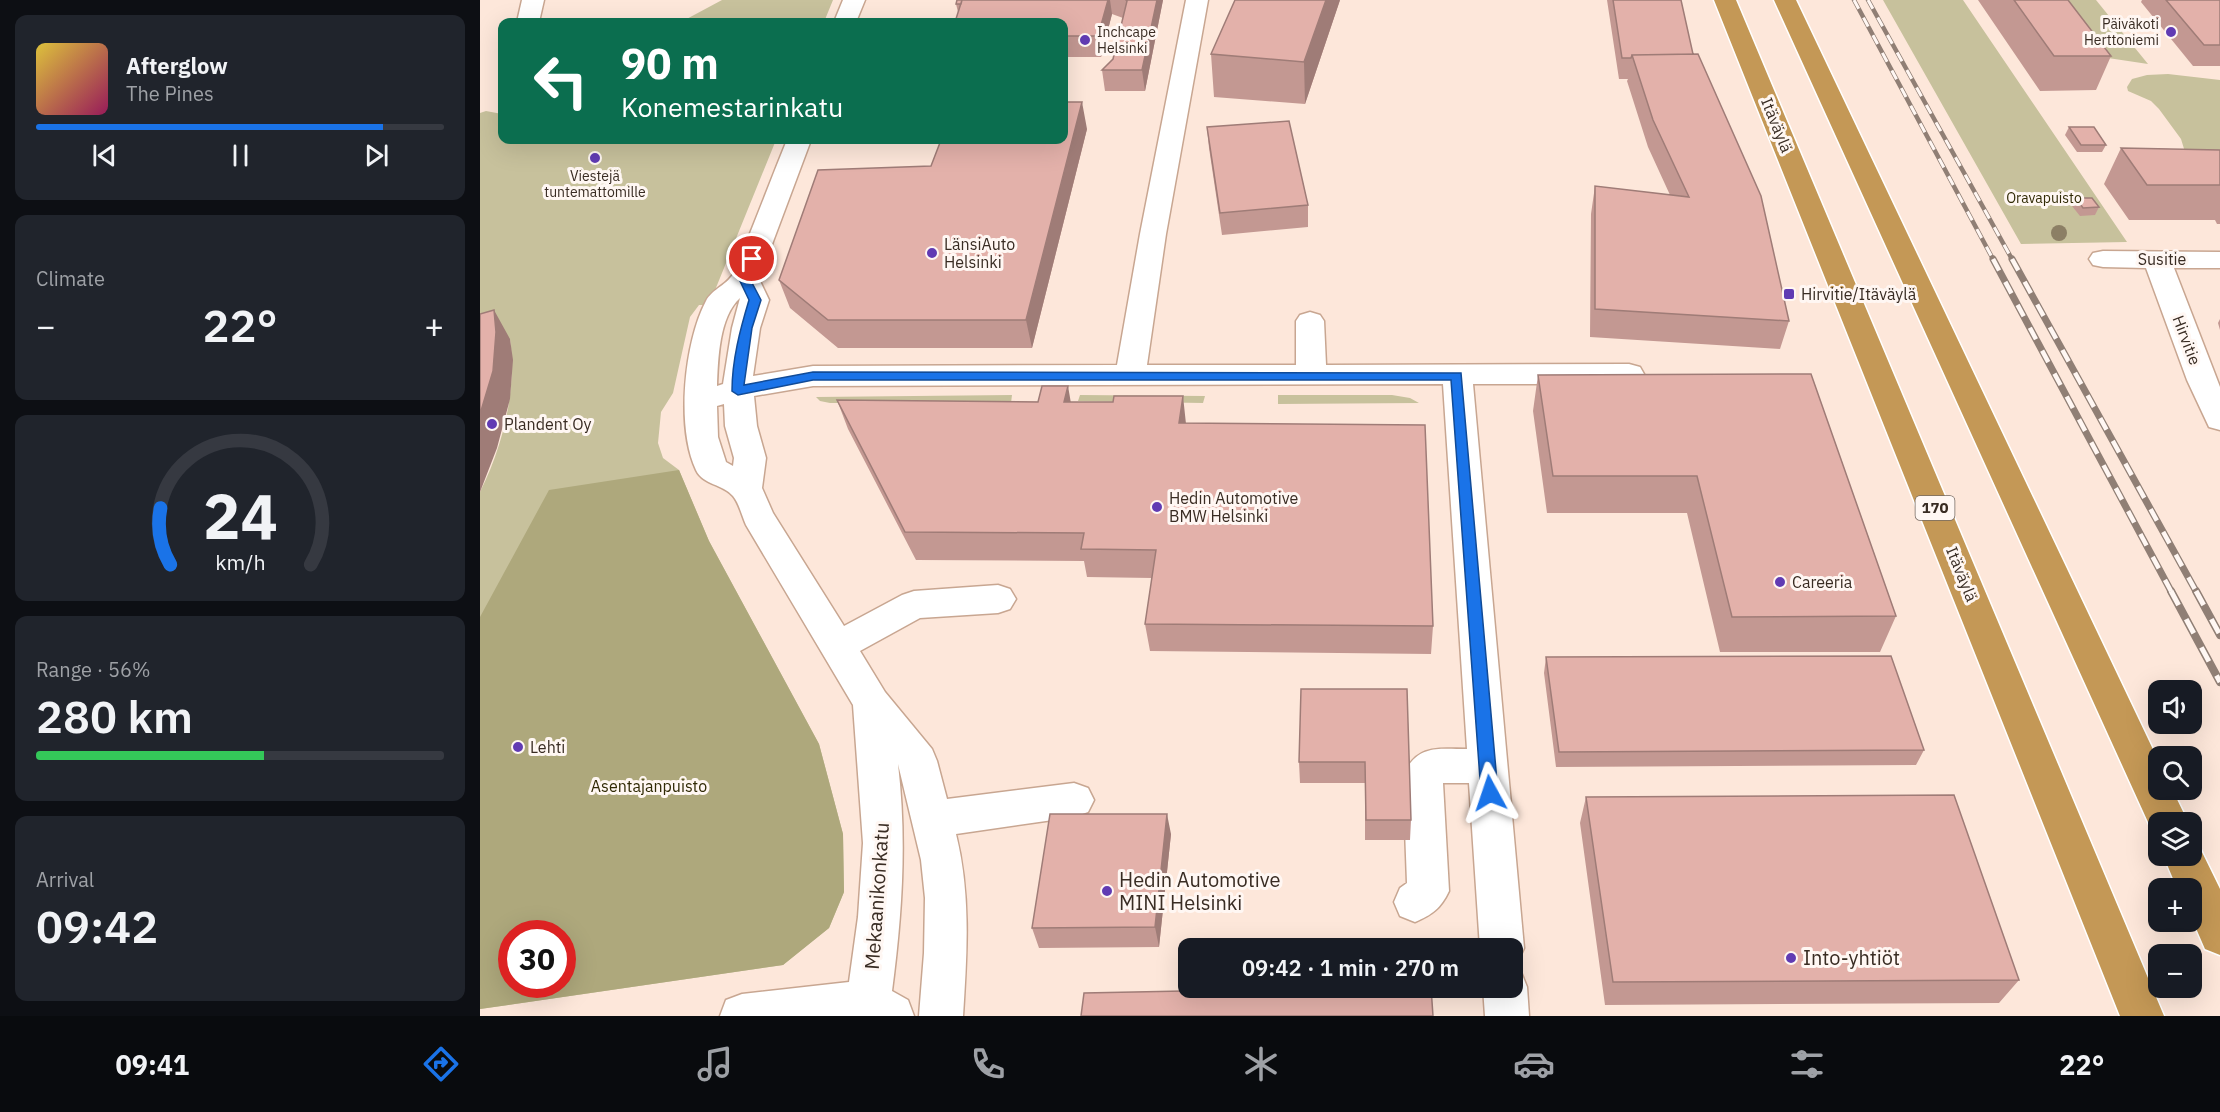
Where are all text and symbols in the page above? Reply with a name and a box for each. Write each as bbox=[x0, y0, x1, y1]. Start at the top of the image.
place label: Päiväkoti Herttoniemi bbox=[2084, 15, 2159, 49]
place label: Inchcape Helsinki bbox=[1097, 23, 1156, 57]
marker: Päiväkoti Herttoniemi bbox=[2164, 25, 2178, 39]
marker: Inchcape Helsinki bbox=[1078, 33, 1092, 47]
text: 90 m bbox=[621, 36, 719, 91]
icon: left bbox=[522, 42, 600, 120]
text: Afterglow bbox=[126, 51, 228, 80]
text: The Pines bbox=[126, 80, 214, 107]
text: Konemestarinkatu bbox=[621, 89, 843, 124]
street label: Itäväylä bbox=[1757, 95, 1797, 156]
icon: previous bbox=[88, 139, 121, 172]
icon: pause bbox=[224, 139, 257, 172]
icon: next bbox=[360, 139, 393, 172]
marker: Viestejä tuntemattomille bbox=[588, 151, 602, 165]
place label: Viestejä tuntemattomille bbox=[544, 167, 646, 201]
park label: Oravapuisto bbox=[2006, 189, 2082, 207]
pin bbox=[726, 233, 777, 284]
place label: LänsiAuto Helsinki bbox=[944, 234, 1015, 272]
icon: arrive bbox=[735, 242, 768, 275]
marker: LänsiAuto Helsinki bbox=[925, 246, 939, 260]
street label: Susitie bbox=[2138, 249, 2187, 269]
text: Climate bbox=[36, 265, 105, 292]
place label: Hirvitie/Itäväylä bbox=[1801, 284, 1917, 304]
marker: Hirvitie/Itäväylä bbox=[1782, 287, 1796, 301]
text: 22° bbox=[202, 296, 278, 354]
text: − bbox=[36, 304, 56, 347]
text: + bbox=[424, 304, 444, 347]
street label: Hirvitie bbox=[2168, 312, 2206, 368]
place label: Plandent Oy bbox=[504, 414, 592, 434]
marker: Plandent Oy bbox=[485, 417, 499, 431]
text: 24 bbox=[203, 475, 277, 556]
place label: Hedin Automotive BMW Helsinki bbox=[1169, 488, 1298, 526]
road number: 170 bbox=[1916, 496, 1954, 520]
marker: Hedin Automotive BMW Helsinki bbox=[1150, 500, 1164, 514]
street label: Itäväylä bbox=[1942, 544, 1982, 605]
text: km/h bbox=[215, 548, 265, 576]
place label: Careeria bbox=[1792, 572, 1853, 592]
marker: Careeria bbox=[1773, 575, 1787, 589]
text: Range · 56% bbox=[36, 656, 151, 683]
map controls bbox=[2148, 680, 2202, 998]
button: sound bbox=[2148, 680, 2202, 734]
text: 280 km bbox=[36, 687, 193, 745]
place label: Lehti bbox=[530, 737, 565, 757]
marker: Lehti bbox=[511, 740, 525, 754]
button: search bbox=[2148, 746, 2202, 800]
position arrow bbox=[1458, 761, 1522, 825]
park label: Asentajanpuisto bbox=[591, 776, 707, 796]
button: layers bbox=[2148, 812, 2202, 866]
street label: Mekaanikonkatu bbox=[858, 821, 895, 971]
text: Arrival bbox=[36, 866, 94, 893]
place label: Hedin Automotive MINI Helsinki bbox=[1119, 866, 1280, 916]
button: + bbox=[2148, 878, 2202, 932]
marker: Hedin Automotive MINI Helsinki bbox=[1100, 884, 1114, 898]
text: 09:42 bbox=[36, 897, 158, 955]
speed limit sign: 30 bbox=[498, 920, 576, 998]
place label: Into-yhtiöt bbox=[1803, 944, 1900, 971]
button: − bbox=[2148, 944, 2202, 998]
marker: Into-yhtiöt bbox=[1784, 951, 1798, 965]
text: 09:42 · 1 min · 270 m bbox=[1242, 953, 1459, 982]
icon: directions bbox=[420, 1043, 462, 1085]
icon: music bbox=[694, 1043, 736, 1085]
icon: phone bbox=[967, 1043, 1009, 1085]
icon: climate bbox=[1240, 1043, 1282, 1085]
icon: car bbox=[1513, 1043, 1555, 1085]
icon: filters bbox=[1786, 1043, 1828, 1085]
text: 09:41 bbox=[116, 1047, 189, 1082]
text: 22° bbox=[2059, 1047, 2104, 1082]

